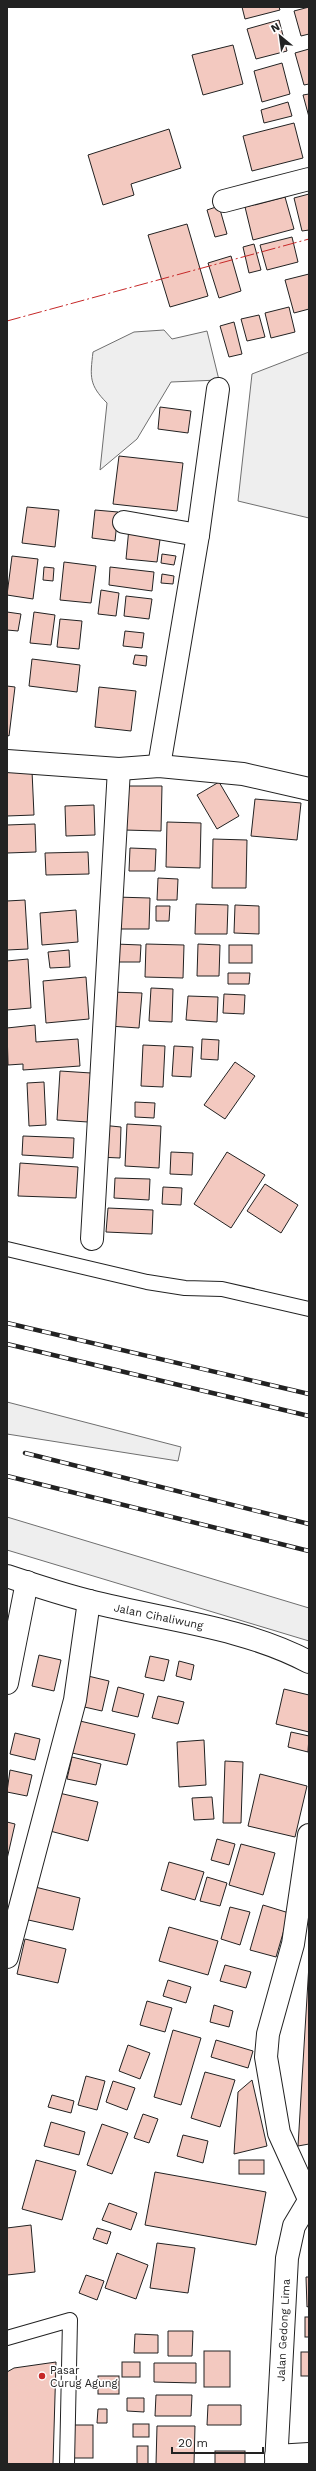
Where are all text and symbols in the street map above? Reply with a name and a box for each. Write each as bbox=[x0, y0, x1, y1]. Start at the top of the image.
north arrow bbox=[260, 16, 300, 56]
text: N bbox=[269, 20, 282, 35]
street label: Jalan Cihaliwung bbox=[113, 1601, 205, 1632]
street label: Jalan Gedong Lima bbox=[274, 2278, 292, 2382]
place label: Pasar Curug Agung bbox=[50, 2364, 117, 2390]
marker: Pasar Curug Agung bbox=[37, 2371, 47, 2381]
scale bar bbox=[172, 2429, 263, 2455]
text: 20 m bbox=[178, 2436, 208, 2450]

